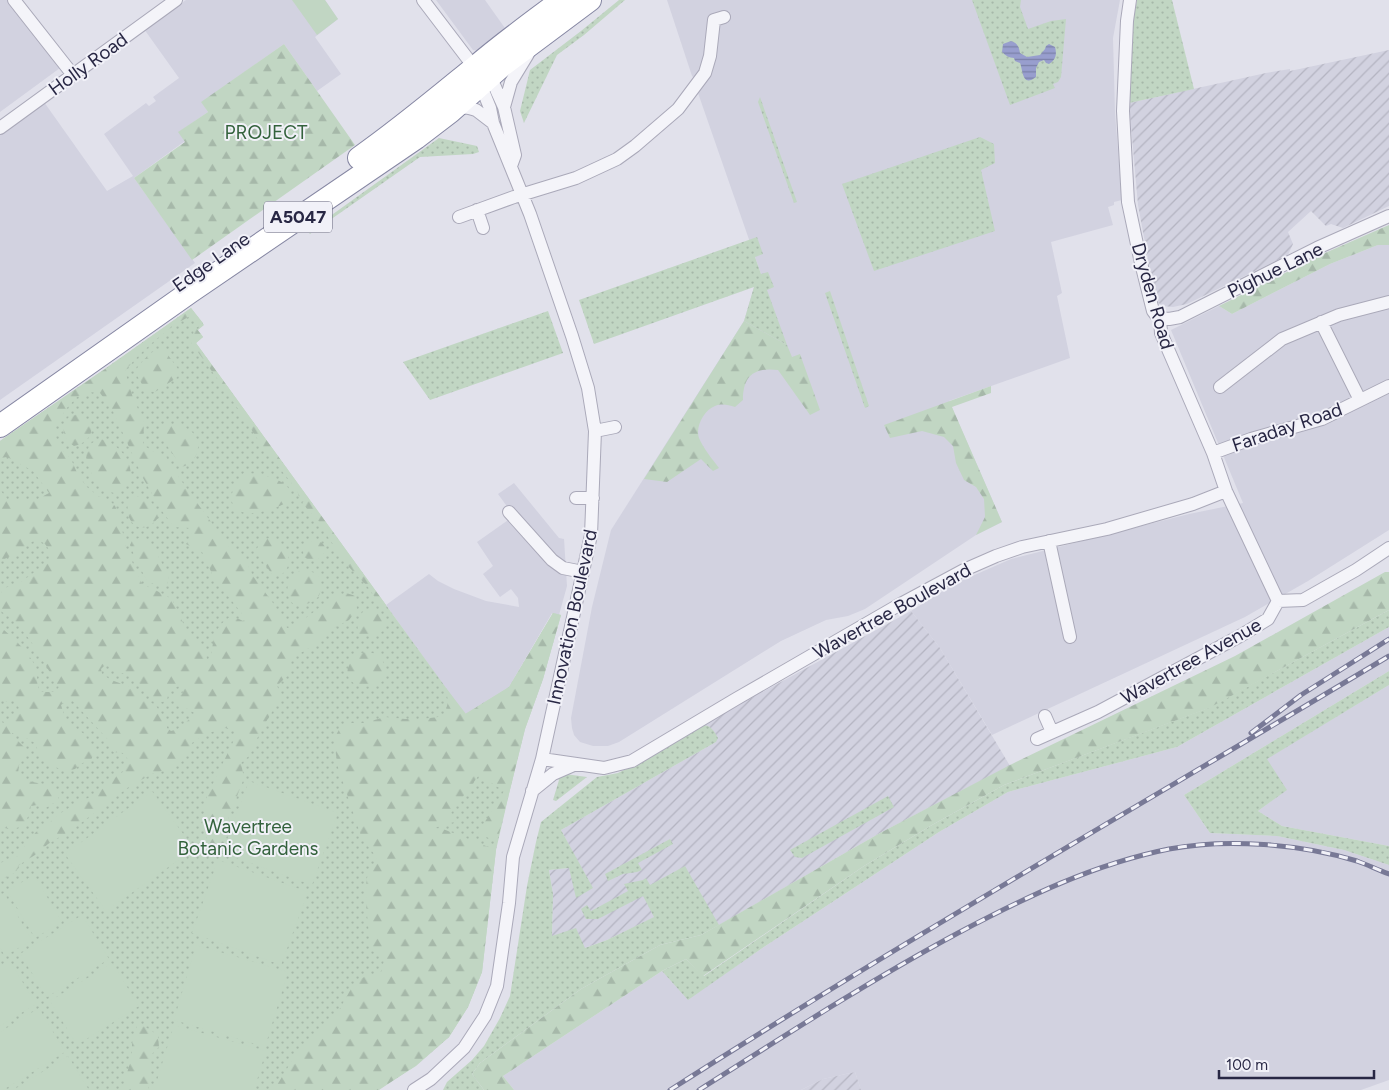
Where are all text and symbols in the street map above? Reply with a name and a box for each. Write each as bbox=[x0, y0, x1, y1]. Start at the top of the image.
street label: Holly Road bbox=[44, 28, 132, 100]
park label: PROJECT bbox=[225, 121, 308, 144]
road number: A5047 bbox=[264, 202, 332, 232]
street label: Edge Lane bbox=[168, 227, 254, 297]
street label: Pighue Lane bbox=[1223, 237, 1327, 303]
street label: Dryden Road bbox=[1127, 240, 1179, 352]
street label: Faraday Road bbox=[1229, 397, 1345, 457]
street label: Innovation Boulevard bbox=[542, 527, 602, 707]
street label: Wavertree Boulevard bbox=[809, 558, 975, 664]
street label: Wavertree Avenue bbox=[1117, 613, 1265, 709]
park label: Wavertree Botanic Gardens bbox=[178, 815, 319, 860]
scale bar bbox=[1219, 1048, 1374, 1080]
text: 100 m bbox=[1226, 1056, 1268, 1074]

